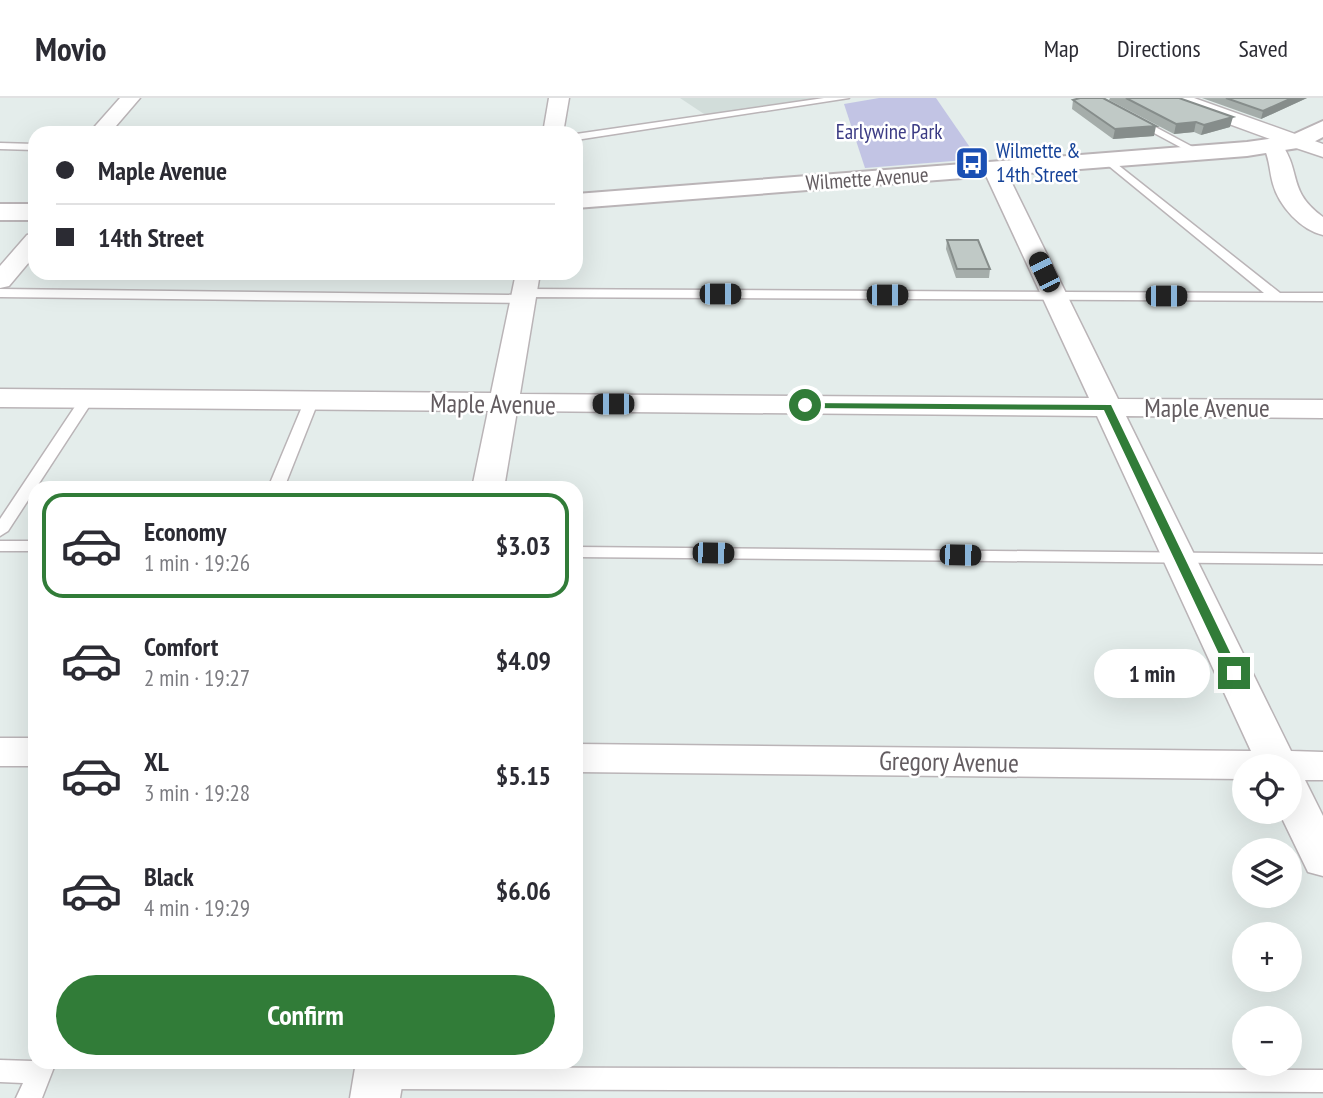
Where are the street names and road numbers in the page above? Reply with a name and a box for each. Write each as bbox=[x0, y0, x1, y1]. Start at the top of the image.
street label: Wilmette Avenue bbox=[805, 161, 929, 196]
street label: Maple Avenue bbox=[430, 386, 556, 421]
street label: Maple Avenue bbox=[1144, 391, 1270, 424]
street label: Gregory Avenue bbox=[879, 744, 1019, 779]

